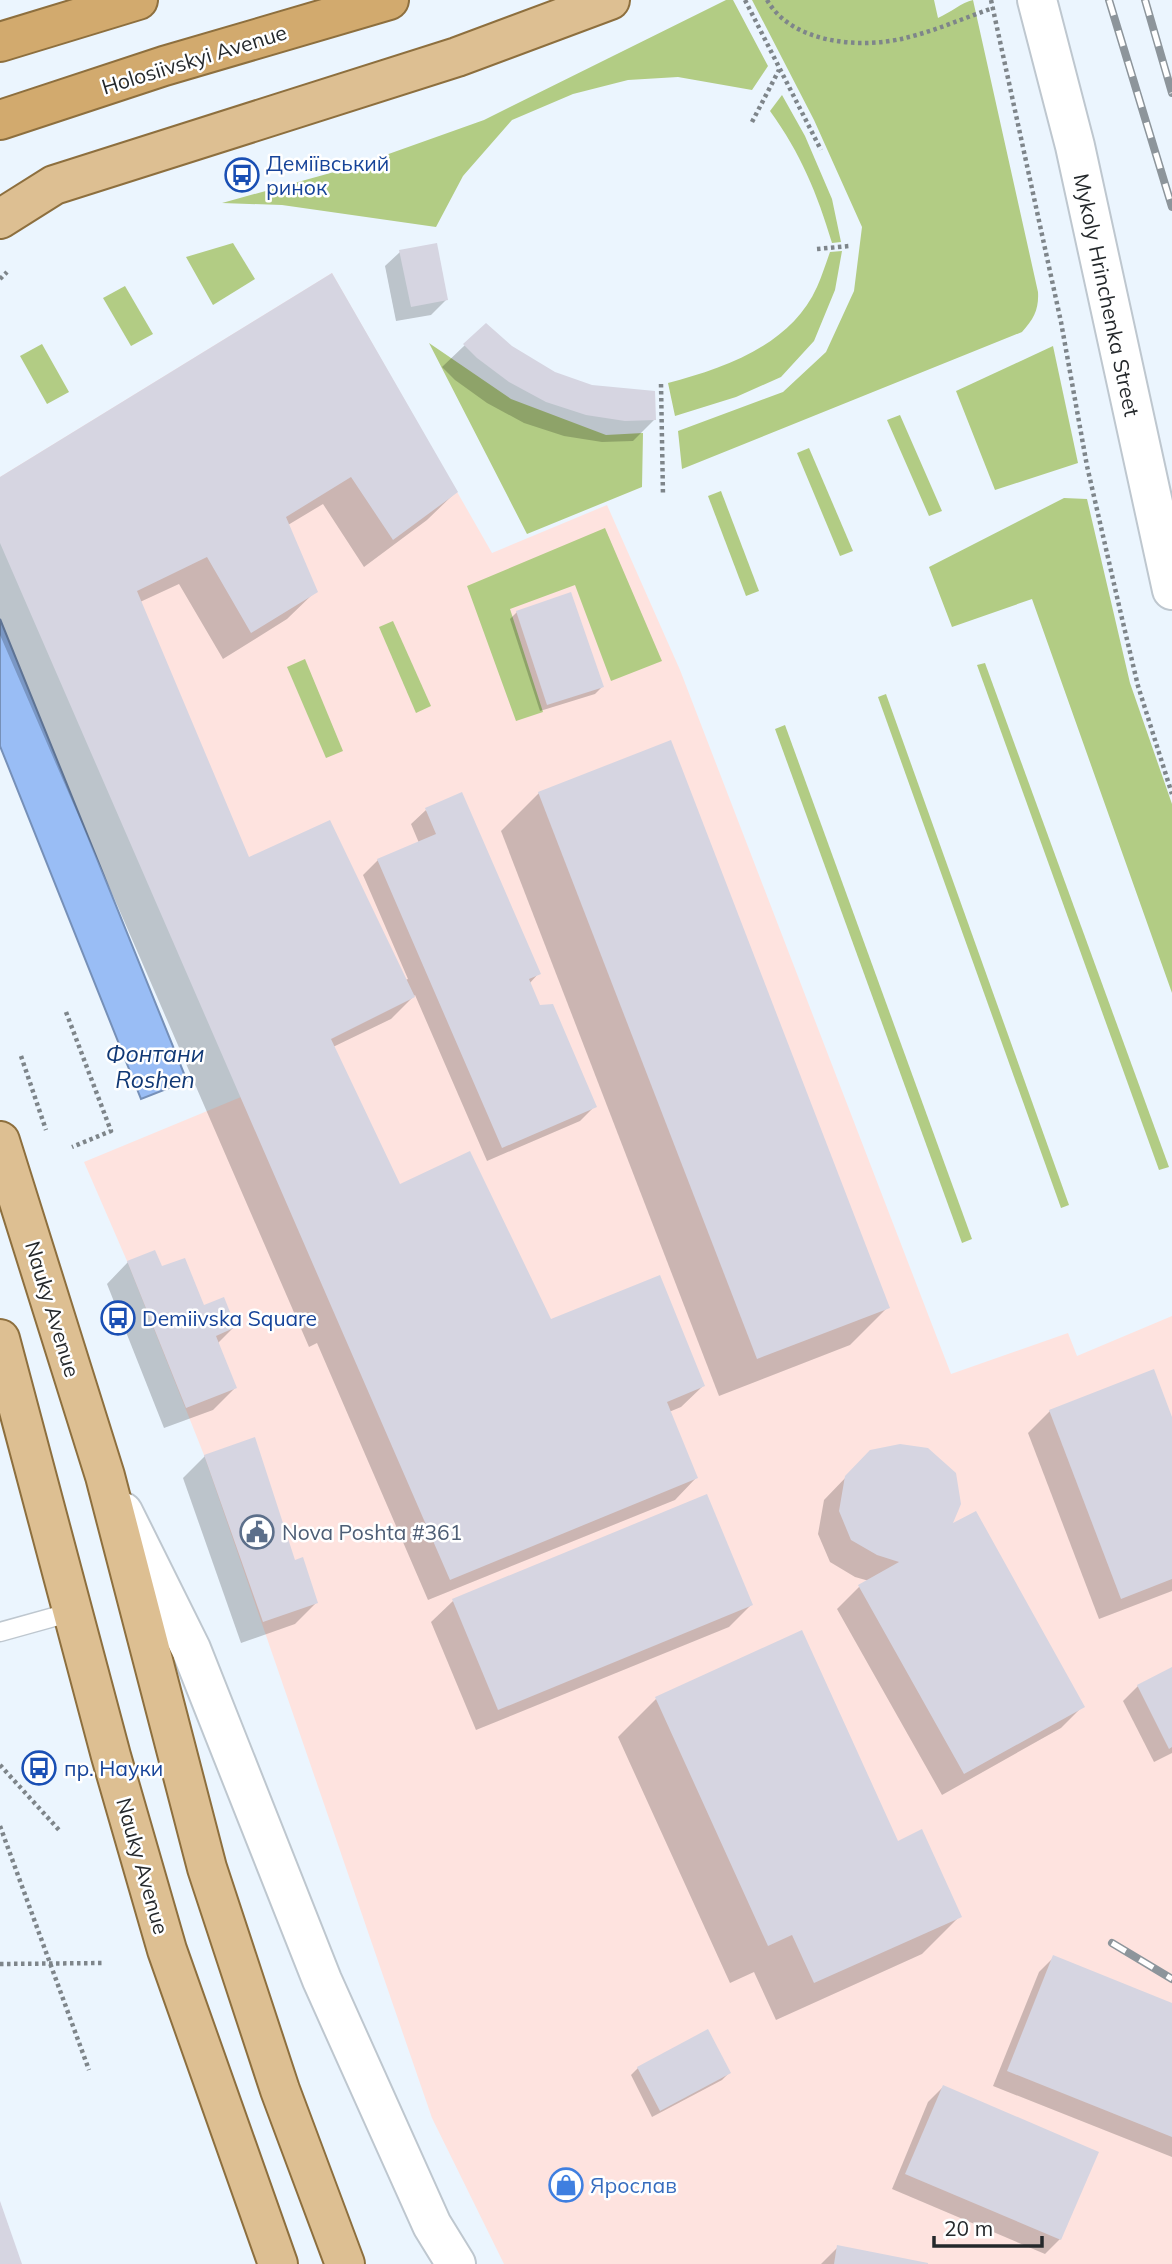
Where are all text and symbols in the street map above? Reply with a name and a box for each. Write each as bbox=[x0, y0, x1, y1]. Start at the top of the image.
street label: Holosiivskyi Avenue bbox=[98, 18, 290, 100]
place label: Деміївський ринок bbox=[266, 150, 389, 200]
bus stop icon: Деміївський ринок bbox=[223, 156, 261, 194]
street label: Mykoly Hrinchenka Street bbox=[1069, 171, 1145, 419]
water label: Фонтани Roshen bbox=[105, 1039, 205, 1094]
street label: Nauky Avenue bbox=[20, 1238, 86, 1380]
bus stop icon: Demiivska Square bbox=[99, 1299, 137, 1337]
place label: Demiivska Square bbox=[142, 1305, 317, 1331]
public building icon: Nova Poshta #361 bbox=[238, 1513, 276, 1551]
place label: Nova Poshta #361 bbox=[282, 1519, 462, 1545]
bus stop icon: пр. Науки bbox=[20, 1749, 58, 1787]
place label: пр. Науки bbox=[64, 1755, 163, 1781]
street label: Nauky Avenue bbox=[111, 1795, 175, 1937]
shop icon: Ярослав bbox=[547, 2166, 585, 2204]
place label: Ярослав bbox=[590, 2172, 677, 2198]
scale bar bbox=[934, 2204, 1042, 2248]
text: 20 m bbox=[944, 2215, 993, 2241]

